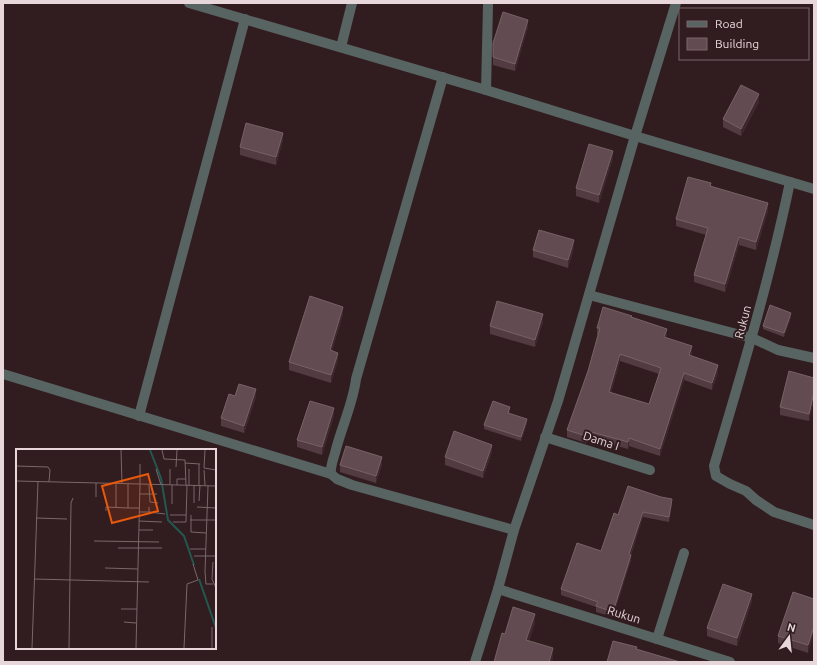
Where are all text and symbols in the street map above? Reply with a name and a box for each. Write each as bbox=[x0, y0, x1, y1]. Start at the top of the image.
legend bbox=[679, 8, 809, 60]
text: Road bbox=[715, 17, 743, 30]
text: Building bbox=[715, 37, 759, 50]
street label: Rukun bbox=[732, 304, 753, 340]
street label: Dama I bbox=[582, 429, 621, 452]
inset map bbox=[16, 449, 216, 649]
street label: Rukun bbox=[606, 603, 642, 626]
north arrow bbox=[769, 617, 809, 657]
text: N bbox=[786, 620, 797, 634]

